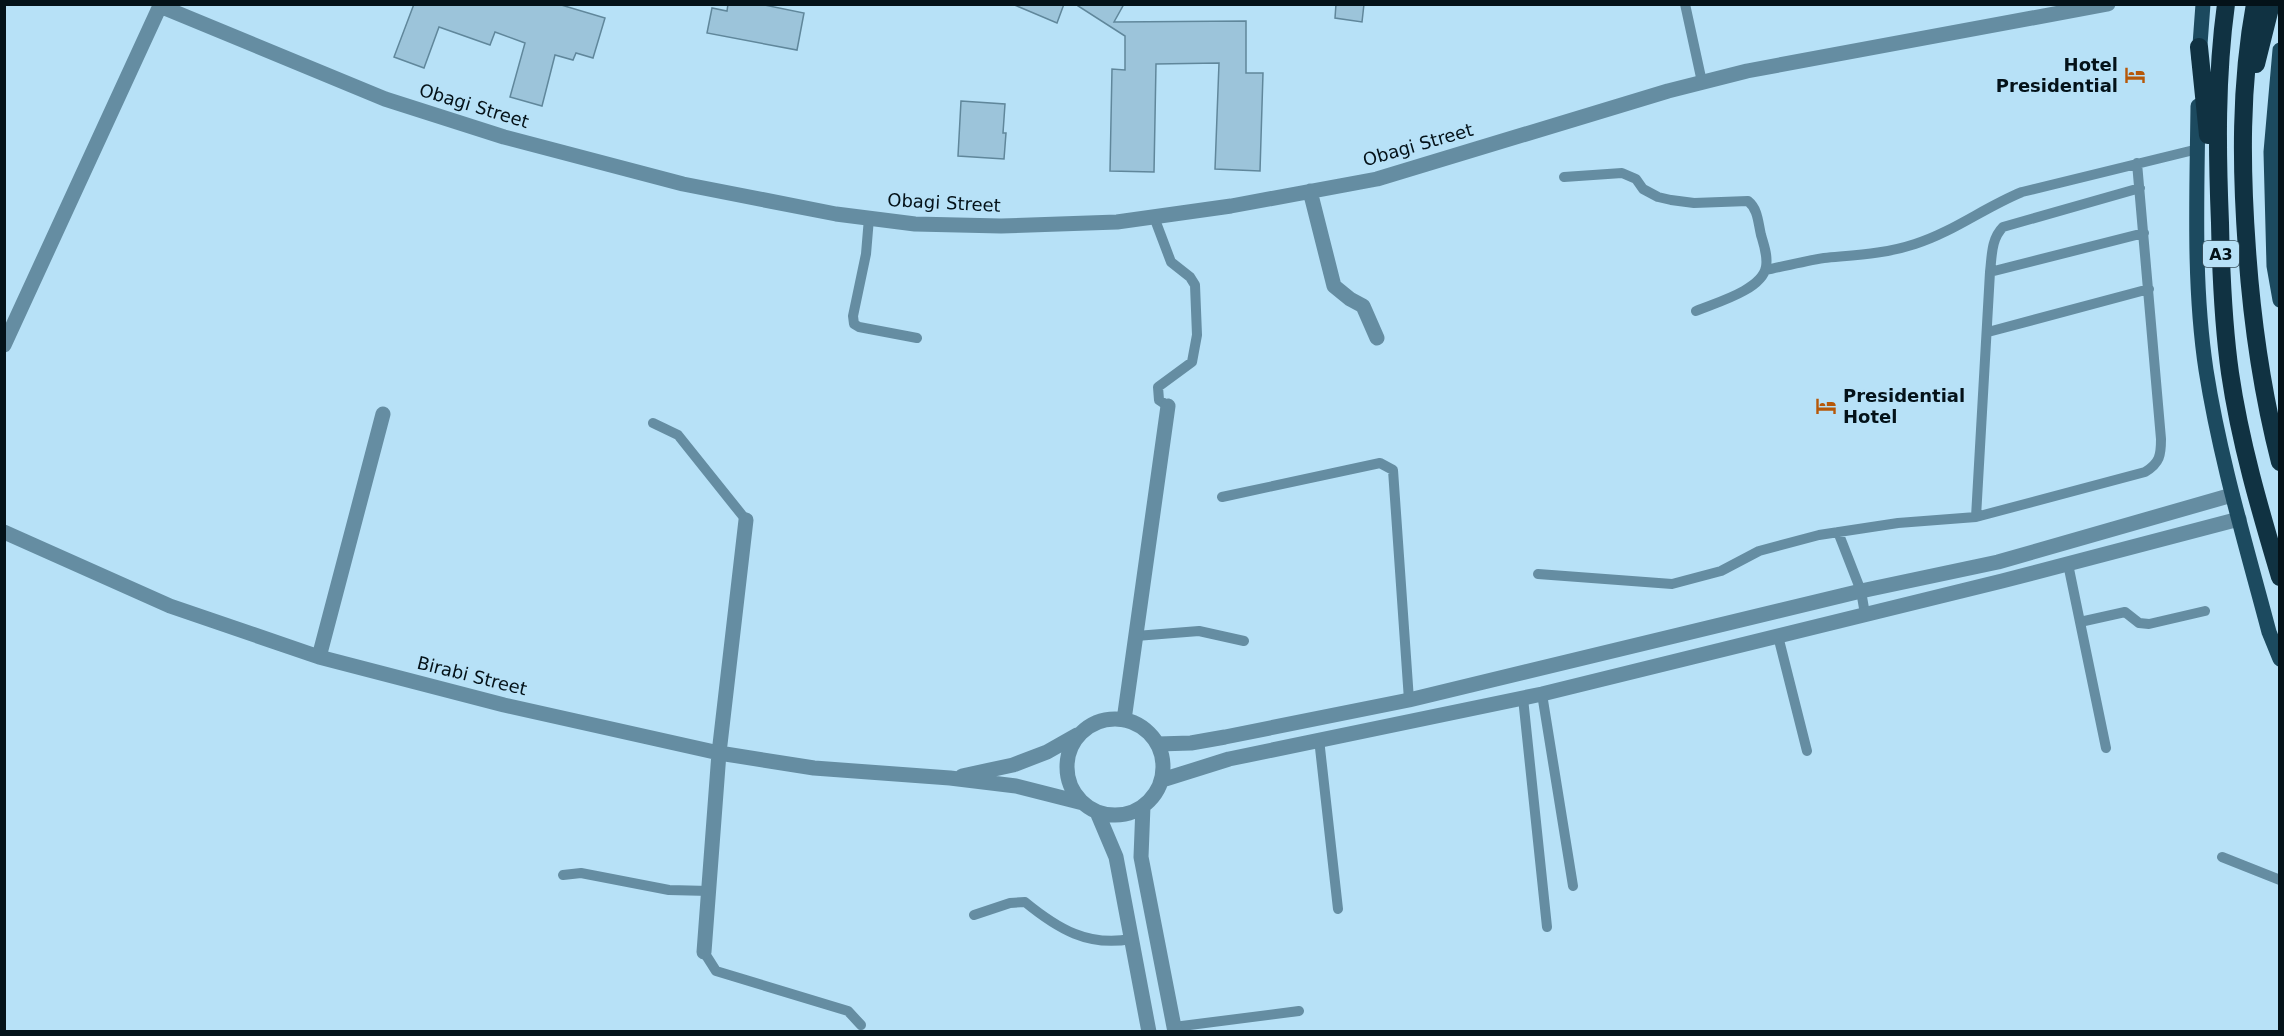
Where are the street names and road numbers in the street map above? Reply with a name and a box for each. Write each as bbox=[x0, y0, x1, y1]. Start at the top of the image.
street label: Obagi Street bbox=[417, 79, 531, 132]
street label: Obagi Street bbox=[1360, 119, 1475, 170]
street label: Obagi Street bbox=[887, 189, 1001, 216]
road number: A3 bbox=[2203, 241, 2239, 267]
street label: Birabi Street bbox=[415, 652, 529, 699]

